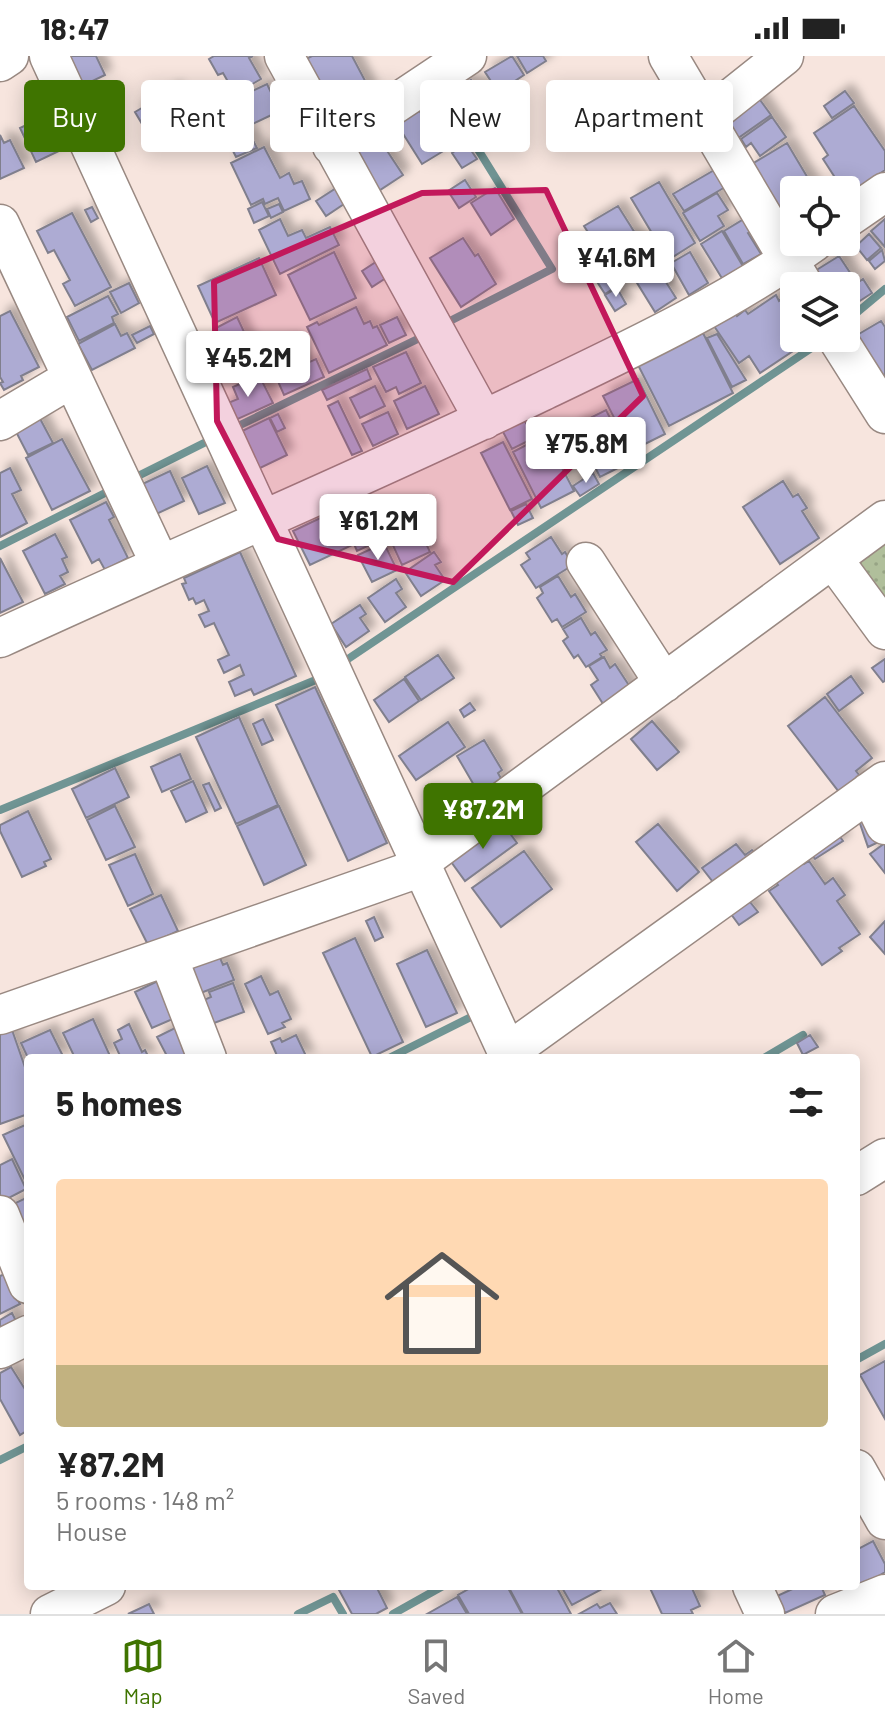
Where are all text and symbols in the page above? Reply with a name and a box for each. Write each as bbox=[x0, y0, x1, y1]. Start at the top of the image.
text: 18:47 bbox=[40, 10, 109, 46]
chip: Buy bbox=[24, 80, 125, 152]
chip: Rent bbox=[141, 80, 254, 152]
chip: Filters bbox=[270, 80, 404, 152]
chip: New bbox=[420, 80, 530, 152]
chip: Apartment bbox=[546, 80, 733, 152]
map controls bbox=[780, 176, 860, 352]
button: locate bbox=[780, 176, 860, 256]
pin: ¥41.6M bbox=[551, 231, 681, 299]
text: ¥41.6M bbox=[576, 241, 656, 272]
button: layers bbox=[780, 272, 860, 352]
pin: ¥45.2M bbox=[183, 331, 313, 399]
text: ¥45.2M bbox=[204, 341, 292, 372]
pin: ¥75.8M bbox=[521, 417, 651, 485]
text: ¥75.8M bbox=[544, 427, 628, 458]
pin: ¥61.2M bbox=[313, 494, 443, 562]
text: ¥61.2M bbox=[338, 504, 419, 535]
pin: ¥87.2M bbox=[418, 783, 548, 851]
text: ¥87.2M bbox=[441, 793, 525, 824]
icon: filters bbox=[784, 1080, 828, 1124]
text: 5 homes bbox=[56, 1082, 182, 1123]
icon: home bbox=[370, 1231, 514, 1375]
text: ¥87.2M bbox=[56, 1443, 165, 1484]
text: 5 rooms · 148 m² bbox=[56, 1484, 234, 1515]
text: House bbox=[56, 1515, 127, 1546]
tab: Map bbox=[121, 1634, 165, 1708]
tab: Saved bbox=[408, 1634, 465, 1708]
tab: Home bbox=[708, 1634, 764, 1708]

